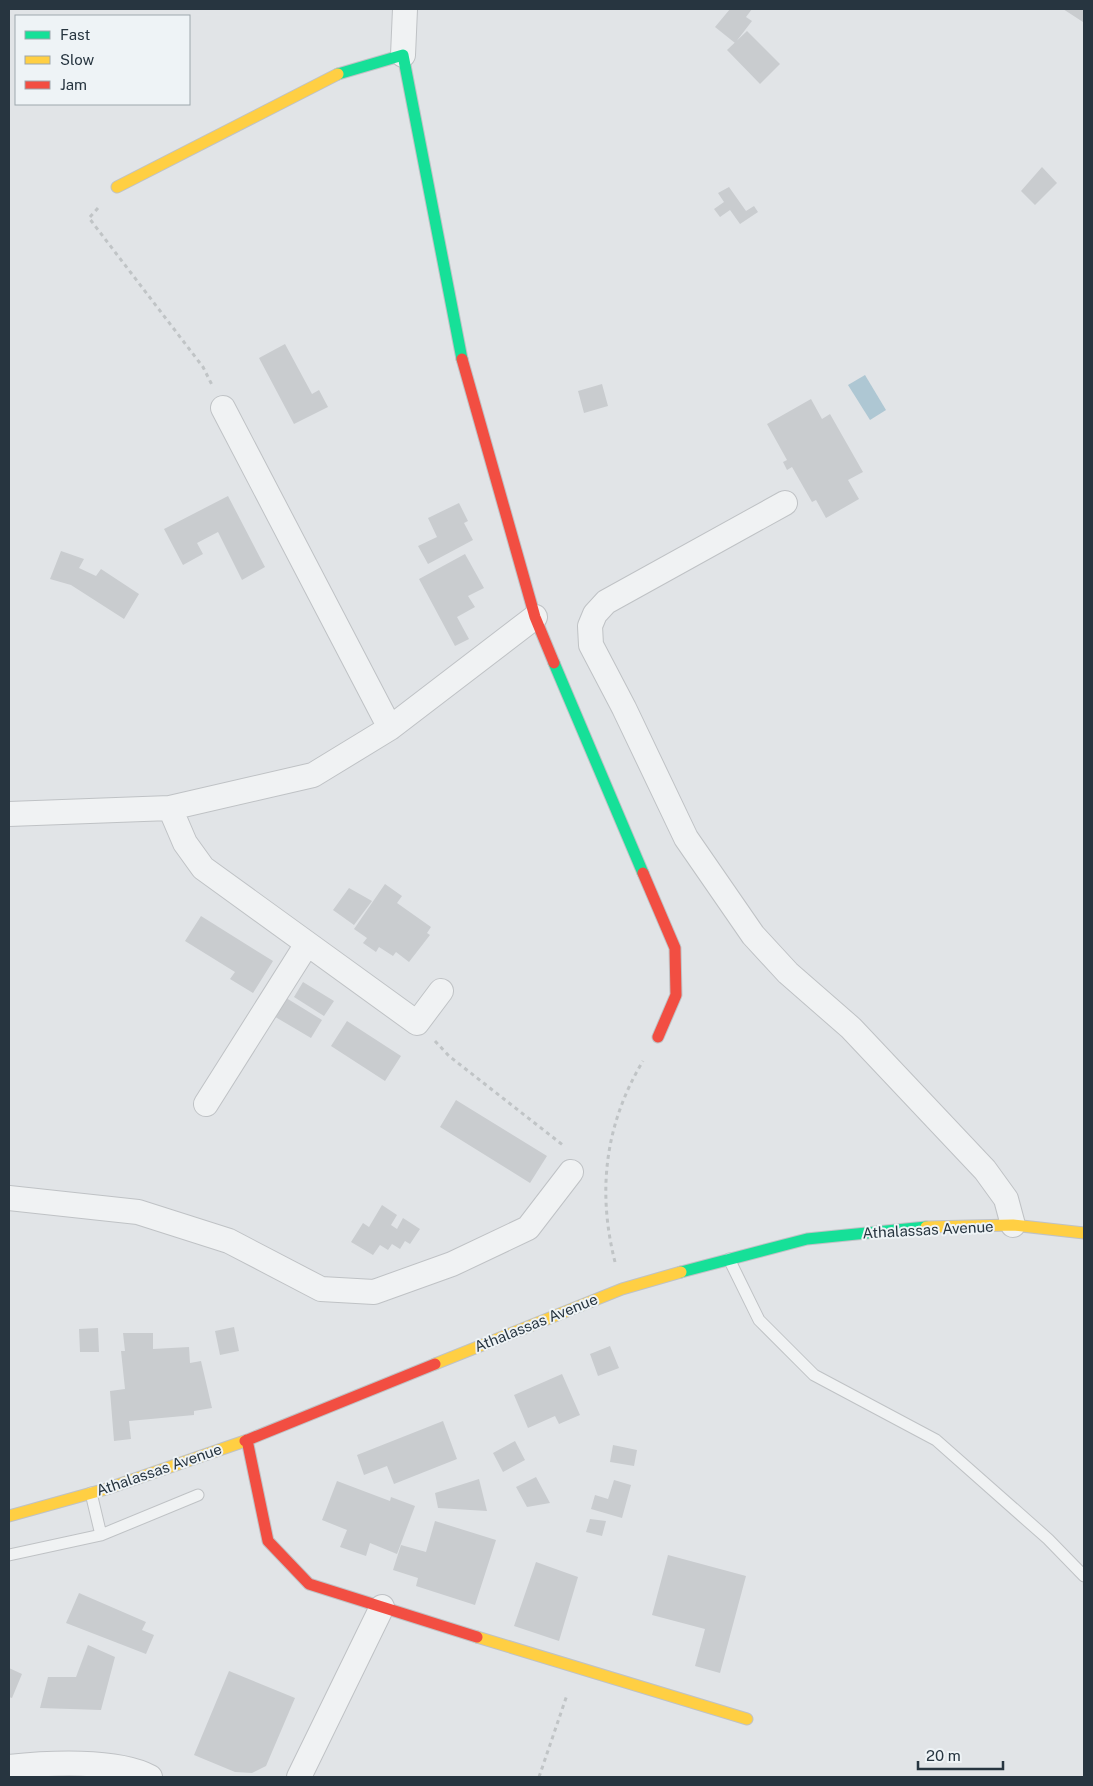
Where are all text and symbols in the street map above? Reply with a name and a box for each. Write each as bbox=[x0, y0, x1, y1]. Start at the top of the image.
legend bbox=[15, 15, 190, 105]
text: Fast bbox=[60, 26, 90, 43]
text: Slow bbox=[60, 51, 95, 68]
text: Jam bbox=[60, 76, 87, 93]
street label: Athalassas Avenue bbox=[862, 1218, 994, 1241]
street label: Athalassas Avenue bbox=[472, 1290, 600, 1355]
street label: Athalassas Avenue bbox=[94, 1440, 224, 1499]
scale bar bbox=[918, 1738, 1003, 1770]
text: 20 m bbox=[926, 1747, 961, 1764]

